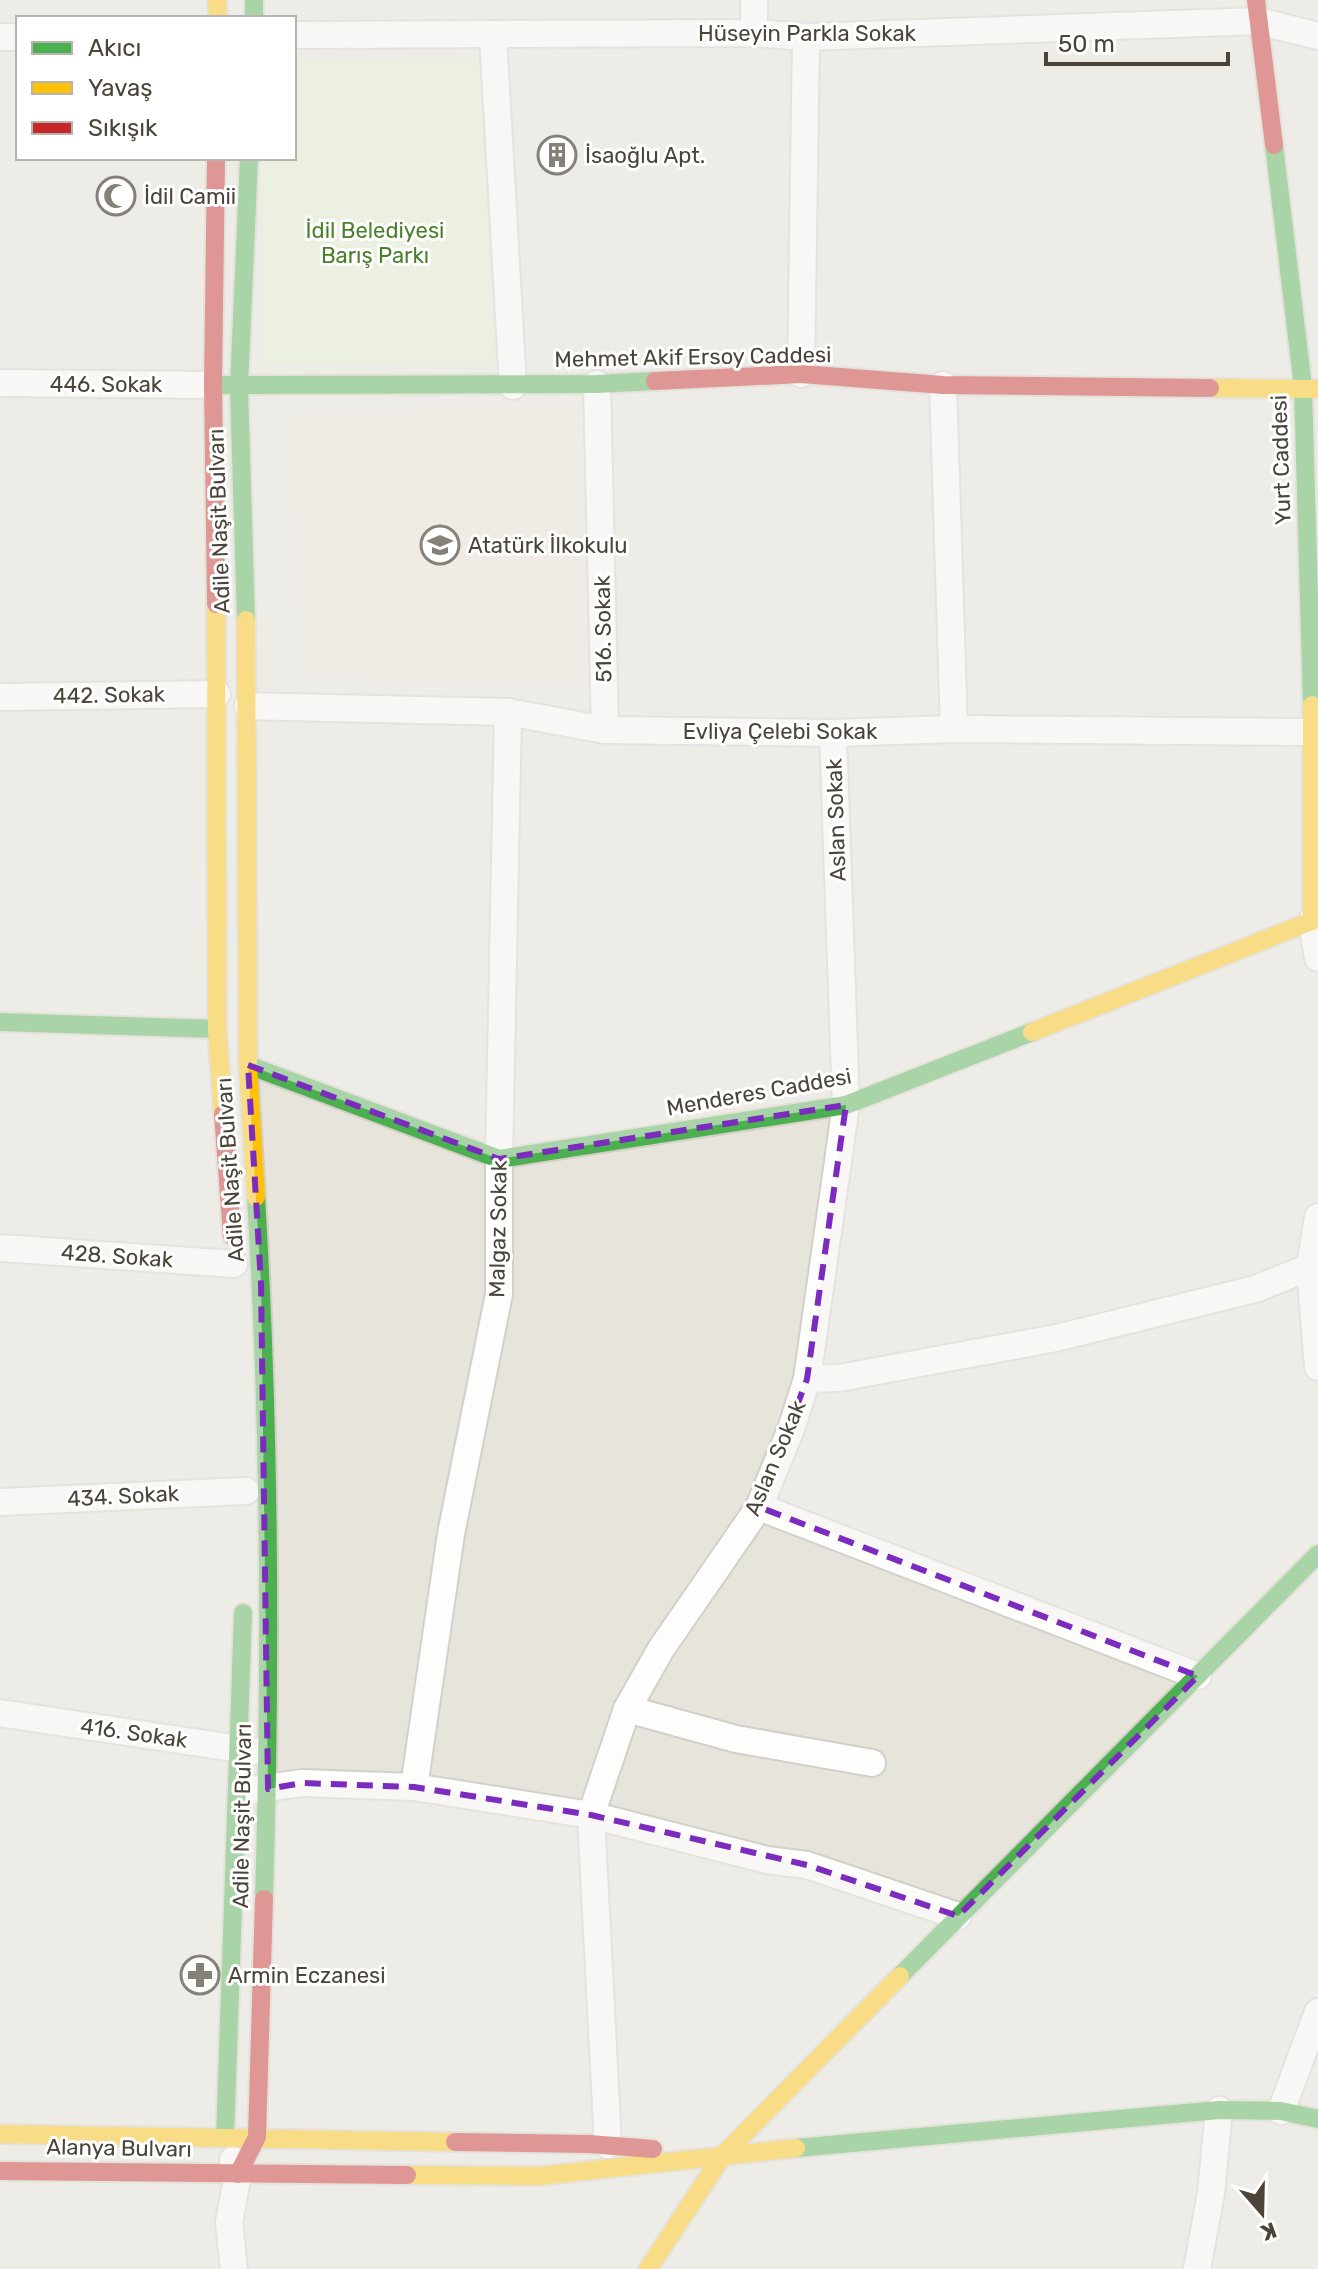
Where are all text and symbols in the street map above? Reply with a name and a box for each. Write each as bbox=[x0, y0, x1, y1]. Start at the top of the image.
legend bbox=[16, 16, 296, 160]
scale bar bbox=[1046, 16, 1228, 66]
street label: Hüseyin Parkla Sokak bbox=[698, 20, 917, 47]
text: 50 m bbox=[1058, 30, 1115, 58]
text: Akıcı bbox=[88, 34, 141, 62]
text: Yavaş bbox=[88, 74, 152, 102]
text: Sıkışık bbox=[88, 114, 158, 142]
building icon: İsaoğlu Apt. bbox=[536, 134, 578, 176]
place label: İsaoğlu Apt. bbox=[585, 142, 705, 169]
mosque icon: İdil Camii bbox=[95, 175, 137, 217]
place label: İdil Camii bbox=[144, 183, 236, 210]
park label: İdil Belediyesi Barış Parkı bbox=[306, 217, 444, 269]
street label: Mehmet Akif Ersoy Caddesi bbox=[554, 341, 832, 373]
street label: 446. Sokak bbox=[50, 371, 163, 398]
street label: Yurt Caddesi bbox=[1265, 394, 1297, 526]
street label: Adile Naşit Bulvarı bbox=[202, 428, 236, 614]
school or university icon: Atatürk İlkokulu bbox=[419, 524, 461, 566]
place label: Atatürk İlkokulu bbox=[468, 532, 628, 559]
street label: 516. Sokak bbox=[589, 574, 617, 683]
street label: 442. Sokak bbox=[53, 681, 166, 709]
street label: Evliya Çelebi Sokak bbox=[683, 718, 878, 745]
street label: Aslan Sokak bbox=[820, 757, 852, 882]
street label: Menderes Caddesi bbox=[664, 1062, 854, 1122]
street label: Adile Naşit Bulvarı bbox=[210, 1077, 250, 1263]
street label: Malgaz Sokak bbox=[483, 1159, 513, 1298]
street label: 428. Sokak bbox=[60, 1239, 175, 1273]
street label: Aslan Sokak bbox=[739, 1395, 812, 1520]
street label: 434. Sokak bbox=[66, 1480, 180, 1512]
street label: 416. Sokak bbox=[79, 1712, 190, 1754]
street label: Adile Naşit Bulvarı bbox=[227, 1723, 257, 1909]
pharmacy icon: Armin Eczanesi bbox=[179, 1954, 221, 1996]
place label: Armin Eczanesi bbox=[228, 1962, 386, 1989]
street label: Alanya Bulvarı bbox=[46, 2133, 192, 2163]
north arrow bbox=[1222, 2173, 1302, 2253]
text: K bbox=[1257, 2216, 1280, 2247]

